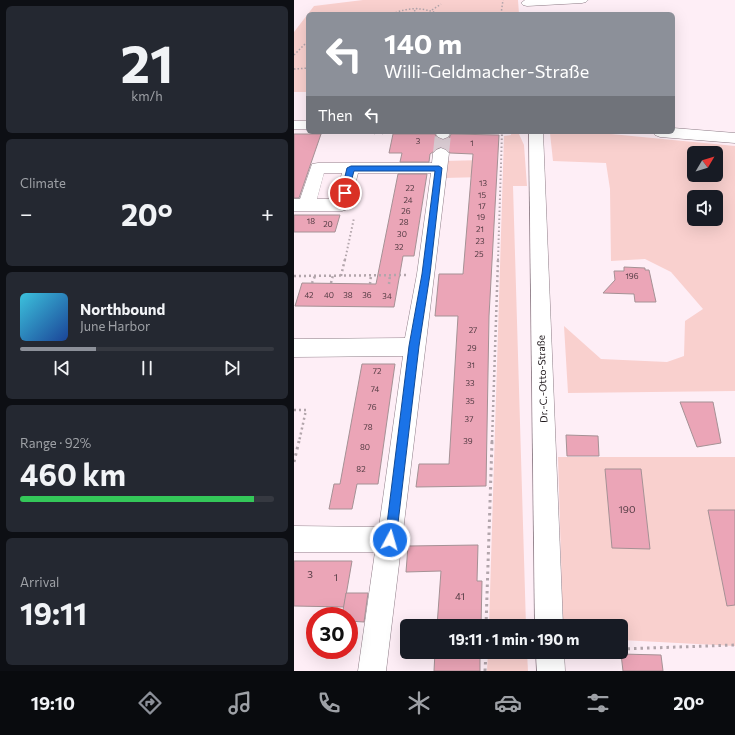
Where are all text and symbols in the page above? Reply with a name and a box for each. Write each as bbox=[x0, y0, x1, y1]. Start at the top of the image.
text: 140 m bbox=[384, 26, 462, 60]
icon: left bbox=[318, 28, 370, 80]
text: 21 bbox=[120, 30, 174, 94]
text: Willi-Geldmacher-Straße bbox=[384, 60, 589, 82]
text: km/h bbox=[131, 88, 163, 104]
icon: left bbox=[361, 104, 383, 126]
text: Then bbox=[318, 106, 353, 124]
house number: 3 bbox=[416, 136, 421, 146]
house number: 1 bbox=[470, 138, 474, 148]
north arrow bbox=[687, 146, 723, 182]
map controls bbox=[687, 146, 723, 226]
text: Climate bbox=[20, 175, 66, 191]
pin bbox=[328, 176, 362, 210]
house number: 13 bbox=[479, 178, 487, 188]
icon: arrive bbox=[334, 182, 356, 204]
house number: 22 bbox=[406, 183, 415, 193]
house number: 15 bbox=[478, 190, 486, 200]
button: sound bbox=[687, 190, 723, 226]
text: 20° bbox=[121, 195, 173, 232]
house number: 24 bbox=[403, 195, 413, 205]
text: − bbox=[20, 200, 33, 227]
text: + bbox=[261, 200, 274, 227]
house number: 17 bbox=[478, 201, 486, 211]
house number: 26 bbox=[401, 206, 411, 216]
house number: 19 bbox=[477, 212, 485, 222]
house number: 18 bbox=[307, 216, 315, 226]
house number: 28 bbox=[399, 217, 409, 227]
house number: 20 bbox=[323, 219, 333, 229]
house number: 21 bbox=[476, 224, 484, 234]
house number: 30 bbox=[397, 229, 407, 239]
house number: 23 bbox=[476, 236, 485, 246]
house number: 32 bbox=[395, 242, 404, 252]
house number: 25 bbox=[474, 249, 484, 259]
house number: 196 bbox=[625, 271, 639, 281]
house number: 42 bbox=[304, 290, 314, 300]
house number: 40 bbox=[324, 290, 334, 300]
house number: 38 bbox=[343, 290, 353, 300]
house number: 36 bbox=[362, 290, 372, 300]
house number: 34 bbox=[382, 291, 392, 301]
text: Northbound bbox=[80, 300, 165, 318]
text: June Harbor bbox=[80, 318, 150, 334]
house number: 27 bbox=[469, 325, 477, 335]
street label: Dr.-C.-Otto-Straße bbox=[534, 335, 550, 423]
house number: 29 bbox=[467, 343, 477, 353]
icon: previous bbox=[51, 357, 73, 379]
icon: pause bbox=[136, 357, 158, 379]
icon: next bbox=[221, 357, 243, 379]
house number: 31 bbox=[467, 360, 475, 370]
house number: 72 bbox=[373, 366, 382, 376]
house number: 33 bbox=[465, 378, 475, 388]
house number: 74 bbox=[371, 384, 379, 394]
house number: 35 bbox=[465, 396, 475, 406]
house number: 76 bbox=[367, 402, 377, 412]
house number: 37 bbox=[465, 414, 473, 424]
house number: 78 bbox=[363, 422, 373, 432]
text: Range · 92% bbox=[20, 435, 91, 451]
house number: 39 bbox=[463, 436, 473, 446]
house number: 80 bbox=[360, 442, 370, 452]
text: 460 km bbox=[20, 455, 126, 492]
house number: 82 bbox=[356, 464, 366, 474]
house number: 190 bbox=[619, 503, 635, 515]
position arrow bbox=[369, 519, 411, 561]
house number: 3 bbox=[307, 568, 313, 580]
house number: 1 bbox=[334, 571, 338, 583]
text: Arrival bbox=[20, 574, 59, 590]
house number: 41 bbox=[455, 590, 465, 602]
text: 19:11 bbox=[20, 594, 87, 631]
speed limit sign: 30 bbox=[306, 607, 358, 659]
text: 19:11 · 1 min · 190 m bbox=[449, 630, 579, 648]
icon: directions bbox=[136, 689, 164, 717]
icon: music bbox=[226, 689, 254, 717]
icon: phone bbox=[315, 689, 343, 717]
icon: climate bbox=[405, 689, 433, 717]
icon: car bbox=[494, 689, 522, 717]
icon: filters bbox=[584, 689, 612, 717]
text: 19:10 bbox=[31, 692, 75, 714]
text: 20° bbox=[673, 692, 704, 714]

